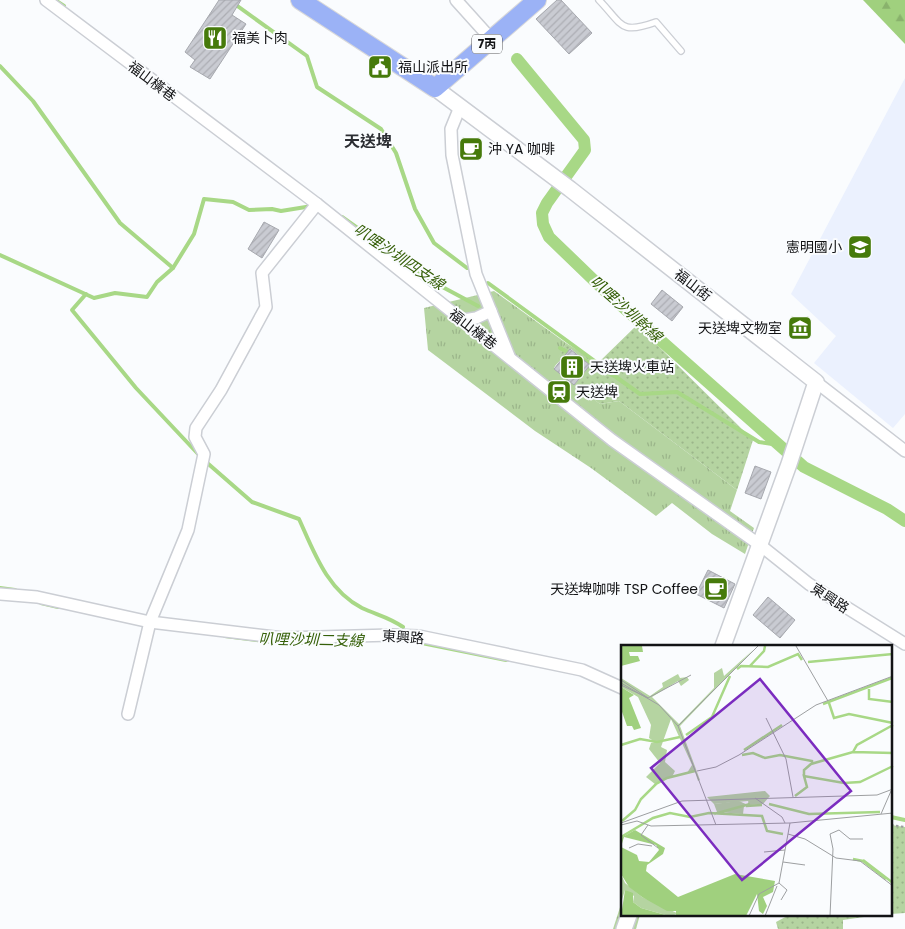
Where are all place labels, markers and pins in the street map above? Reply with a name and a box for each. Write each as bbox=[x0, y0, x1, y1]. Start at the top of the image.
restaurant icon: 福美卜肉 bbox=[202, 25, 228, 51]
place label: 福美卜肉 bbox=[232, 28, 288, 48]
public building icon: 福山派出所 bbox=[367, 54, 393, 80]
place label: 福山派出所 bbox=[398, 57, 468, 77]
cafe icon: 沖 YA 咖啡 bbox=[458, 136, 484, 162]
place label: 沖 YA 咖啡 bbox=[488, 139, 555, 159]
school or university icon: 憲明國小 bbox=[847, 234, 873, 260]
place label: 憲明國小 bbox=[786, 237, 842, 257]
museum icon: 天送埤文物室 bbox=[787, 315, 813, 341]
place label: 天送埤文物室 bbox=[698, 318, 782, 338]
building icon: 天送埤火車站 bbox=[559, 354, 585, 380]
place label: 天送埤火車站 bbox=[590, 357, 674, 377]
station icon: 天送埤 bbox=[546, 379, 572, 405]
place label: 天送埤 bbox=[576, 382, 618, 402]
cafe icon: 天送埤咖啡 TSP Coffee bbox=[703, 576, 729, 602]
place label: 天送埤咖啡 TSP Coffee bbox=[550, 579, 698, 599]

